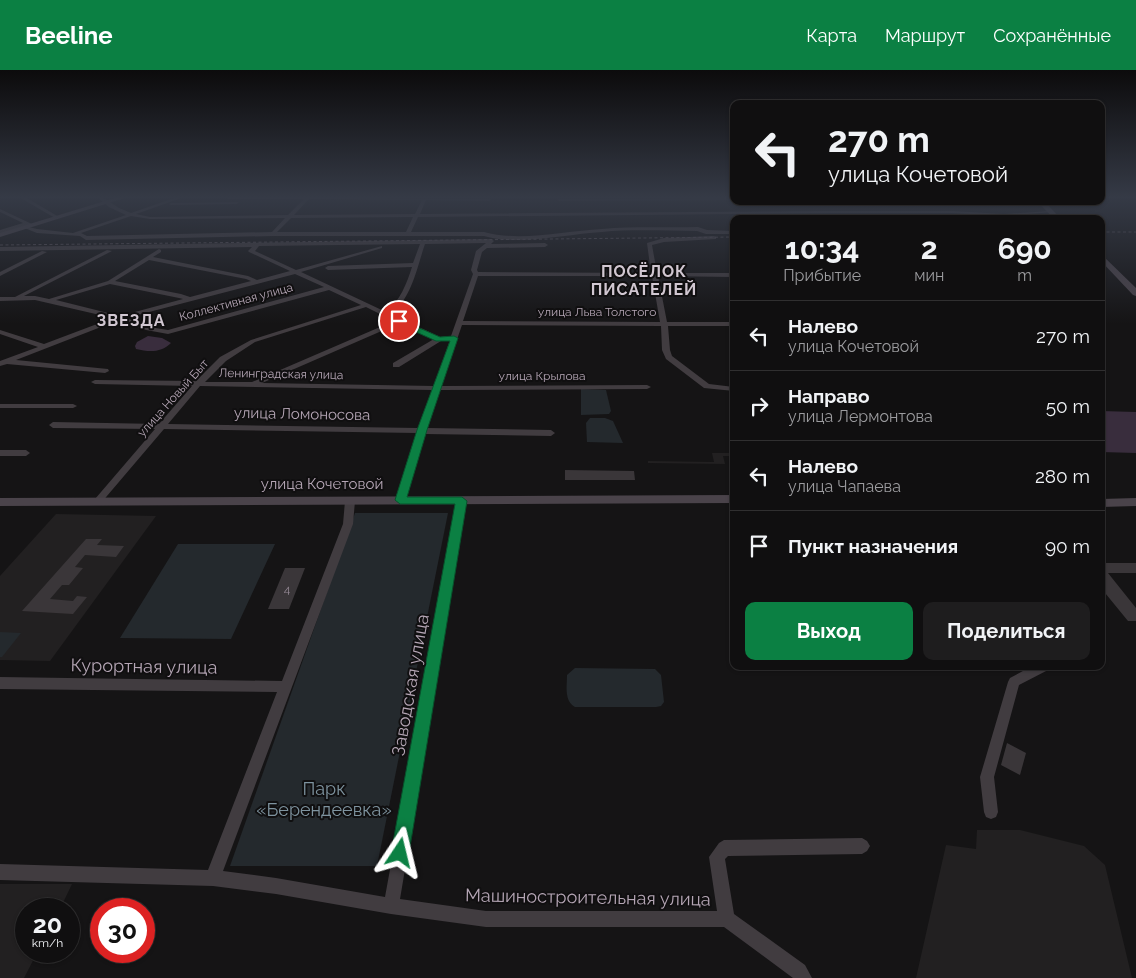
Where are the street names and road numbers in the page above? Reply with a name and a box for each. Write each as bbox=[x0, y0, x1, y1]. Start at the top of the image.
street label: Коллективная улица bbox=[178, 280, 294, 324]
street label: улица Льва Толстого bbox=[538, 305, 656, 319]
street label: улица Новый Быт bbox=[135, 356, 212, 440]
street label: Ленинградская улица bbox=[218, 366, 344, 382]
street label: улица Крылова bbox=[498, 369, 586, 383]
street label: улица Ломоносова bbox=[234, 404, 370, 424]
street label: улица Кочетовой bbox=[261, 475, 383, 493]
street label: Заводская улица bbox=[387, 612, 433, 758]
street label: Курортная улица bbox=[70, 654, 218, 678]
street label: Машиностроительная улица bbox=[465, 884, 711, 910]

